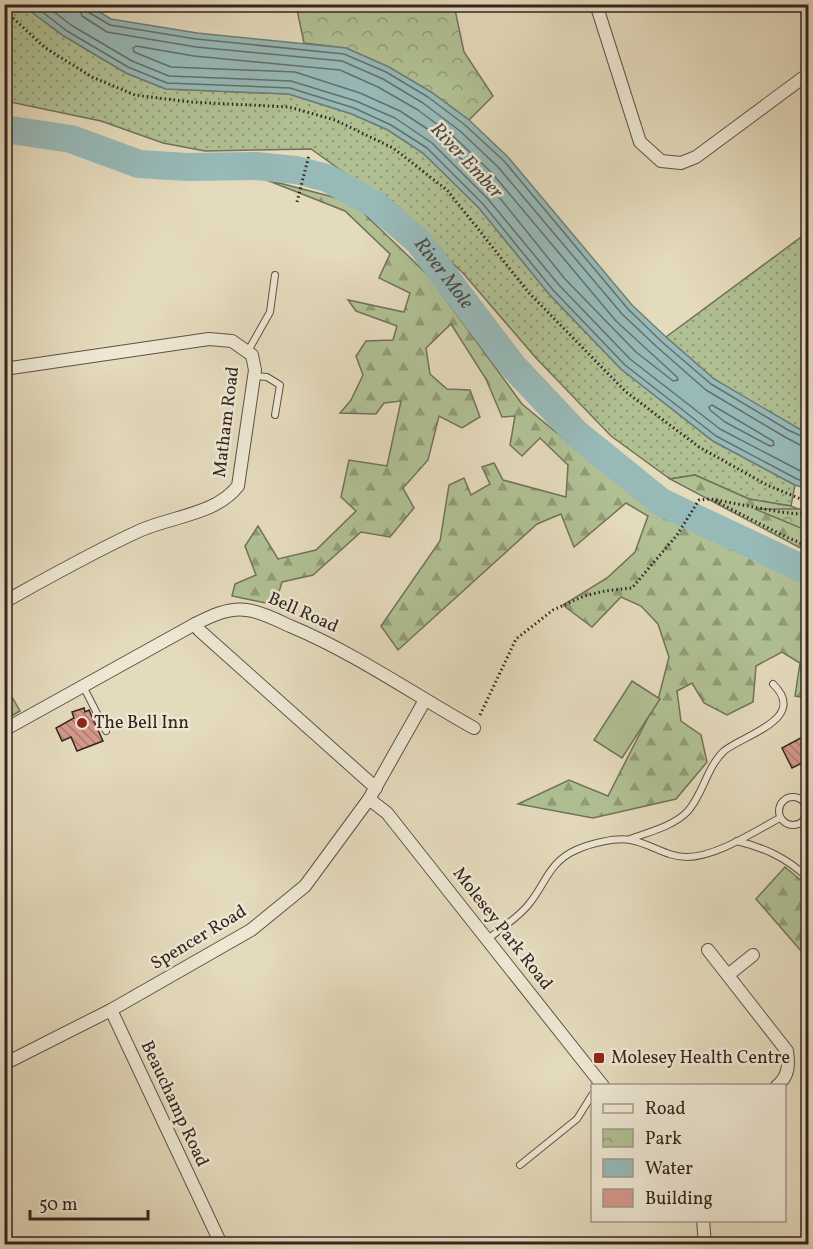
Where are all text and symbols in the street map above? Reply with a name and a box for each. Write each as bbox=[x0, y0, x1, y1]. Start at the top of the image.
water label: River Ember bbox=[423, 116, 509, 206]
water label: River Mole bbox=[407, 232, 480, 316]
street label: Matham Road bbox=[208, 365, 246, 479]
street label: Bell Road bbox=[264, 586, 342, 640]
place label: The Bell Inn bbox=[94, 711, 189, 736]
marker: The Bell Inn bbox=[75, 716, 89, 730]
street label: Molesey Park Road bbox=[446, 862, 558, 996]
street label: Spencer Road bbox=[146, 899, 252, 977]
street label: Beauchamp Road bbox=[134, 1037, 214, 1171]
place label: Molesey Health Centre bbox=[611, 1046, 790, 1071]
marker: Molesey Health Centre bbox=[592, 1051, 606, 1065]
legend bbox=[591, 1084, 786, 1222]
text: Road bbox=[645, 1097, 686, 1122]
text: Park bbox=[645, 1127, 682, 1152]
text: Water bbox=[645, 1157, 693, 1182]
scale bar bbox=[30, 1183, 148, 1221]
text: Building bbox=[645, 1187, 713, 1212]
text: 50 m bbox=[39, 1193, 78, 1218]

